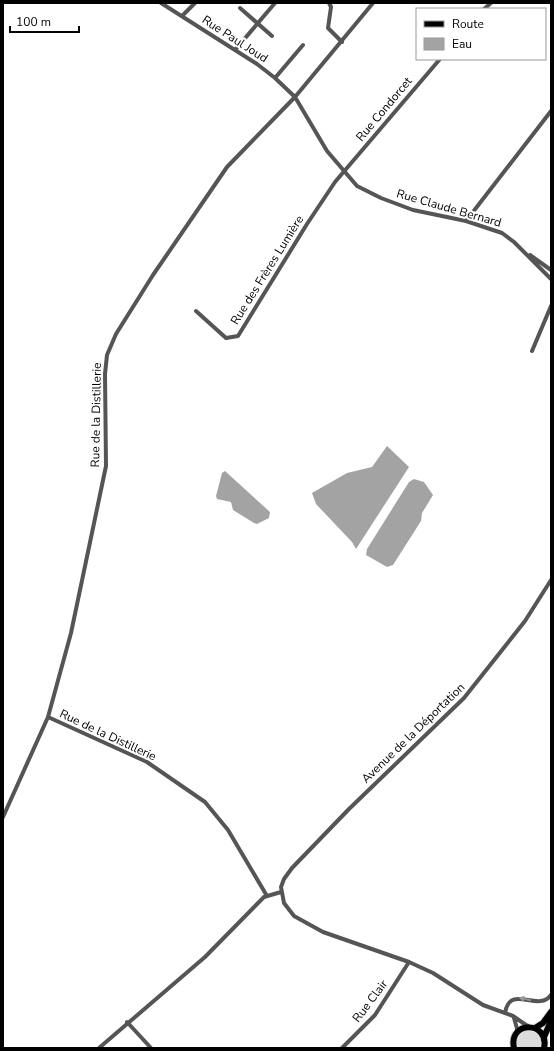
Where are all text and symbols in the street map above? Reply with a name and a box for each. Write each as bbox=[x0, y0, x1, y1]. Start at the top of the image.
scale bar bbox=[10, 8, 79, 34]
legend bbox=[416, 8, 546, 60]
street label: Rue Paul Joud bbox=[199, 12, 271, 66]
text: 100 m bbox=[16, 14, 51, 30]
text: Route bbox=[452, 16, 484, 32]
text: Eau bbox=[452, 36, 472, 52]
street label: Rue Condorcet bbox=[352, 73, 416, 145]
street label: Rue Claude Bernard bbox=[395, 185, 503, 231]
street label: Rue des Frères Lumière bbox=[227, 212, 307, 328]
street label: Rue de la Distillerie bbox=[87, 362, 105, 468]
street label: Avenue de la Déportation bbox=[358, 679, 468, 787]
street label: Rue de la Distillerie bbox=[57, 706, 159, 764]
street label: Rue Clair bbox=[349, 976, 392, 1025]
one-way arrow bbox=[519, 996, 532, 1002]

